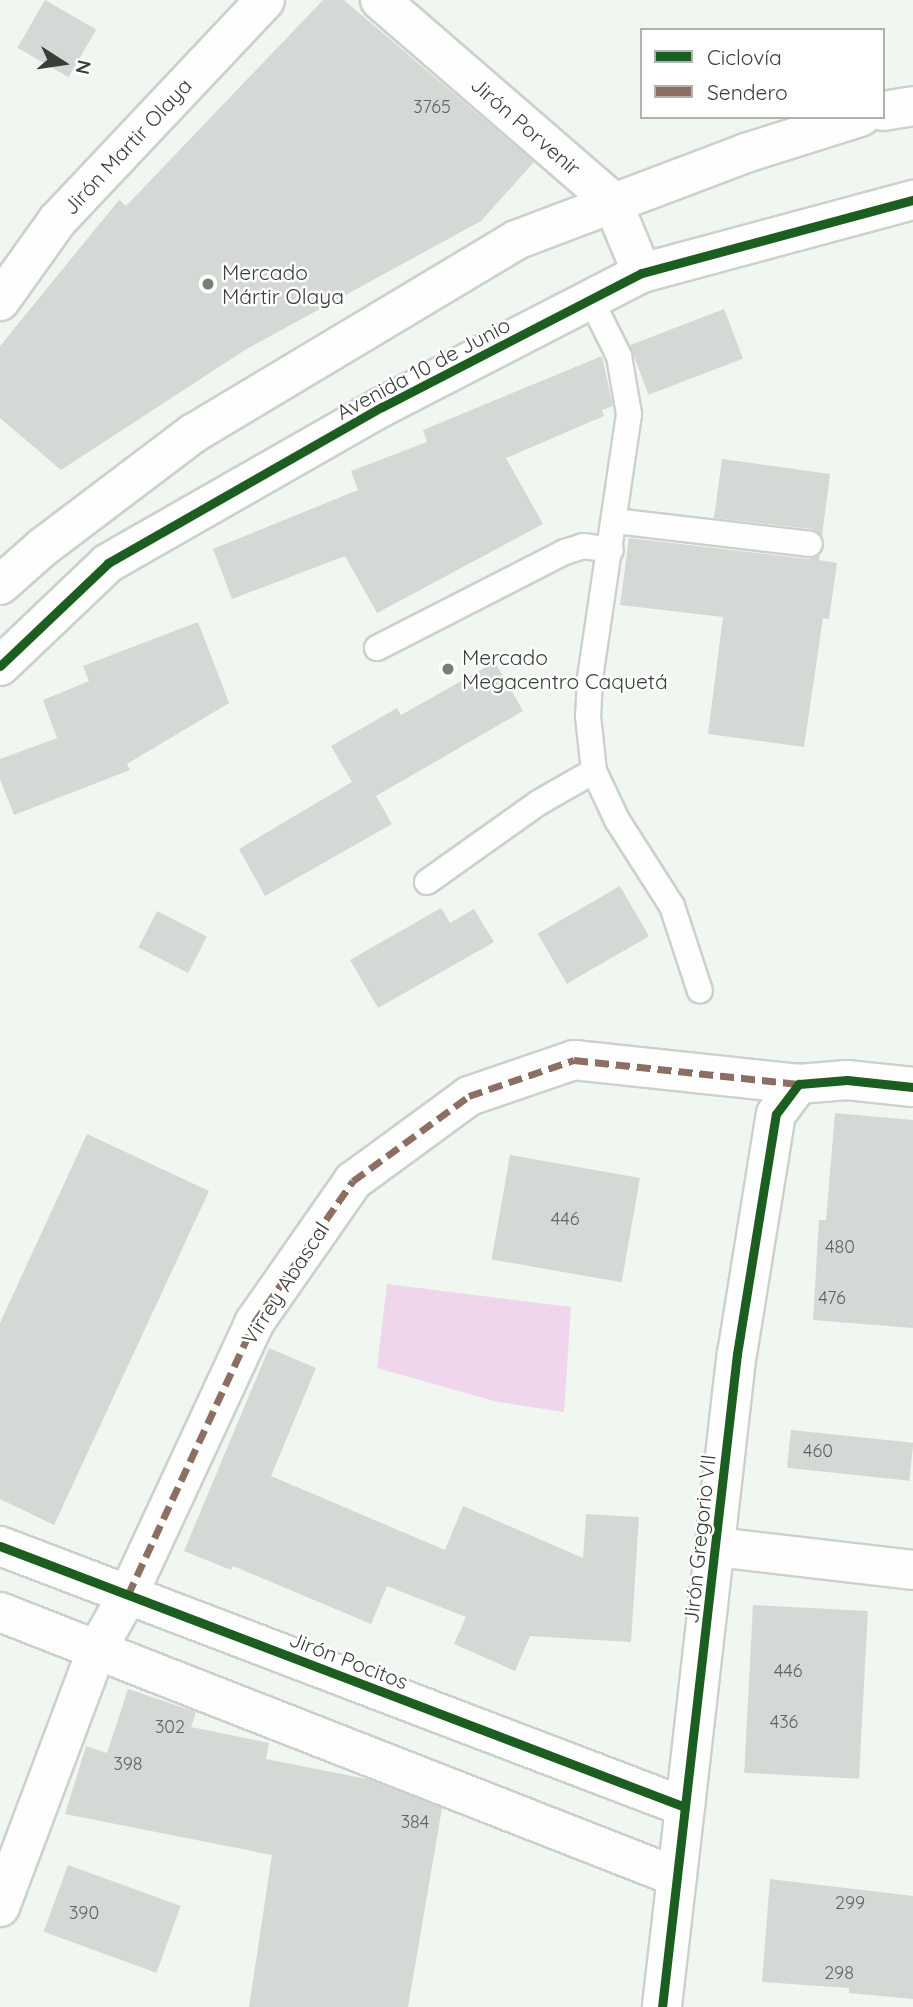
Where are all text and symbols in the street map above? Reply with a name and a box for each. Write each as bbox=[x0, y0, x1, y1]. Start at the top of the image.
north arrow bbox=[28, 28, 98, 98]
legend bbox=[640, 28, 885, 119]
text: Ciclovía bbox=[707, 44, 782, 70]
text: N bbox=[70, 58, 97, 77]
street label: Jirón Porvenir bbox=[466, 72, 586, 180]
street label: Jirón Martir Olaya bbox=[57, 73, 197, 219]
text: Sendero bbox=[707, 79, 788, 105]
house number: 3765 bbox=[413, 96, 451, 118]
place label: Mercado Mártir Olaya bbox=[222, 259, 344, 309]
marker: Mercado Mártir Olaya bbox=[200, 276, 216, 292]
street label: Avenida 10 de Junio bbox=[332, 312, 514, 424]
place label: Mercado Megacentro Caquetá bbox=[462, 644, 668, 694]
marker: Mercado Megacentro Caquetá bbox=[440, 661, 456, 677]
house number: 446 bbox=[551, 1208, 579, 1230]
street label: Virrey Abascal bbox=[236, 1217, 334, 1349]
house number: 480 bbox=[825, 1236, 855, 1258]
house number: 476 bbox=[818, 1287, 846, 1309]
house number: 460 bbox=[803, 1440, 833, 1462]
street label: Jirón Gregorio VII bbox=[678, 1453, 720, 1625]
street label: Jirón Pocitos bbox=[286, 1626, 412, 1694]
house number: 446 bbox=[774, 1660, 802, 1682]
house number: 436 bbox=[770, 1711, 798, 1733]
house number: 302 bbox=[155, 1716, 185, 1738]
house number: 398 bbox=[113, 1753, 143, 1775]
house number: 384 bbox=[401, 1811, 429, 1833]
house number: 299 bbox=[835, 1892, 865, 1914]
house number: 390 bbox=[69, 1902, 99, 1924]
house number: 298 bbox=[824, 1962, 854, 1984]

